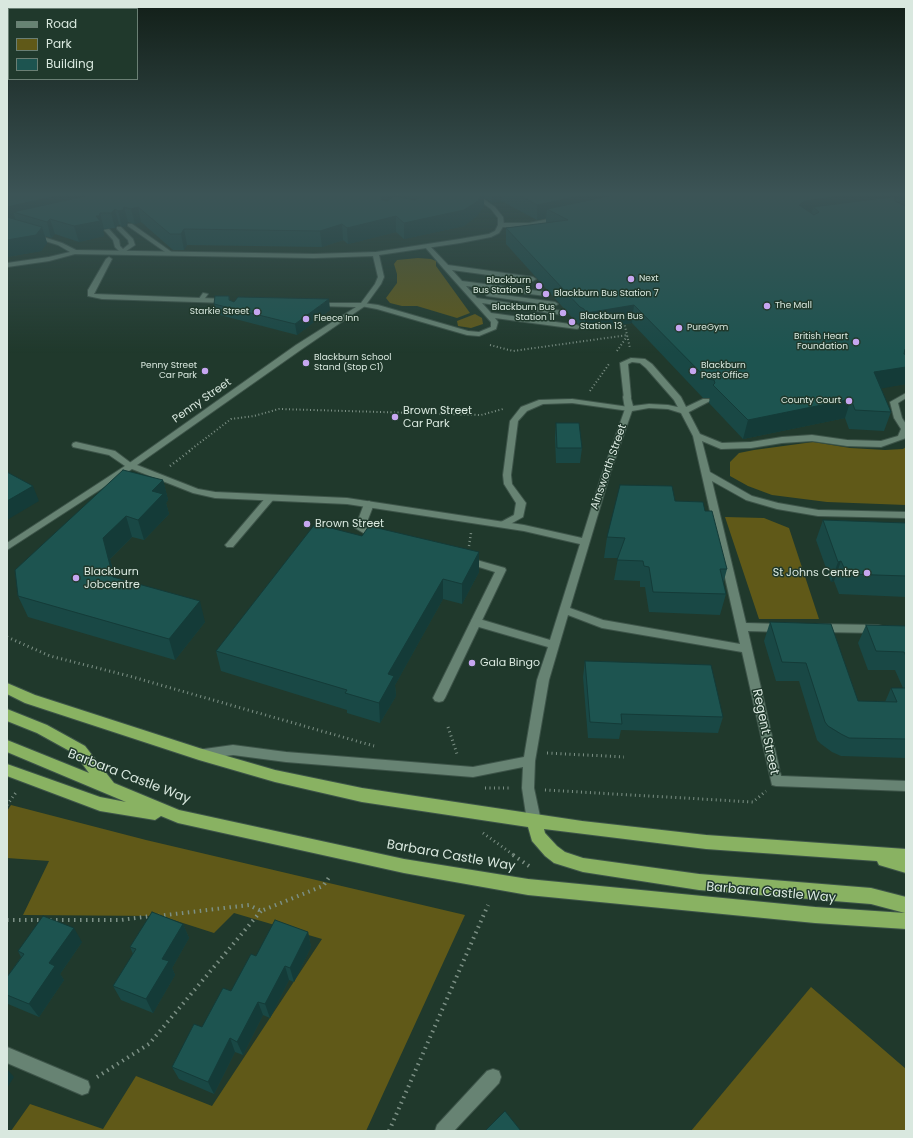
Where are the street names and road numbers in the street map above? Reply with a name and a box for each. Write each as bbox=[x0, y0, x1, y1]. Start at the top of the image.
street label: Penny Street bbox=[170, 376, 234, 426]
street label: Ainsworth Street bbox=[588, 423, 630, 511]
street label: Regent Street bbox=[748, 688, 782, 776]
street label: Barbara Castle Way bbox=[65, 746, 193, 808]
street label: Barbara Castle Way bbox=[386, 837, 516, 875]
street label: Barbara Castle Way bbox=[705, 880, 837, 906]

